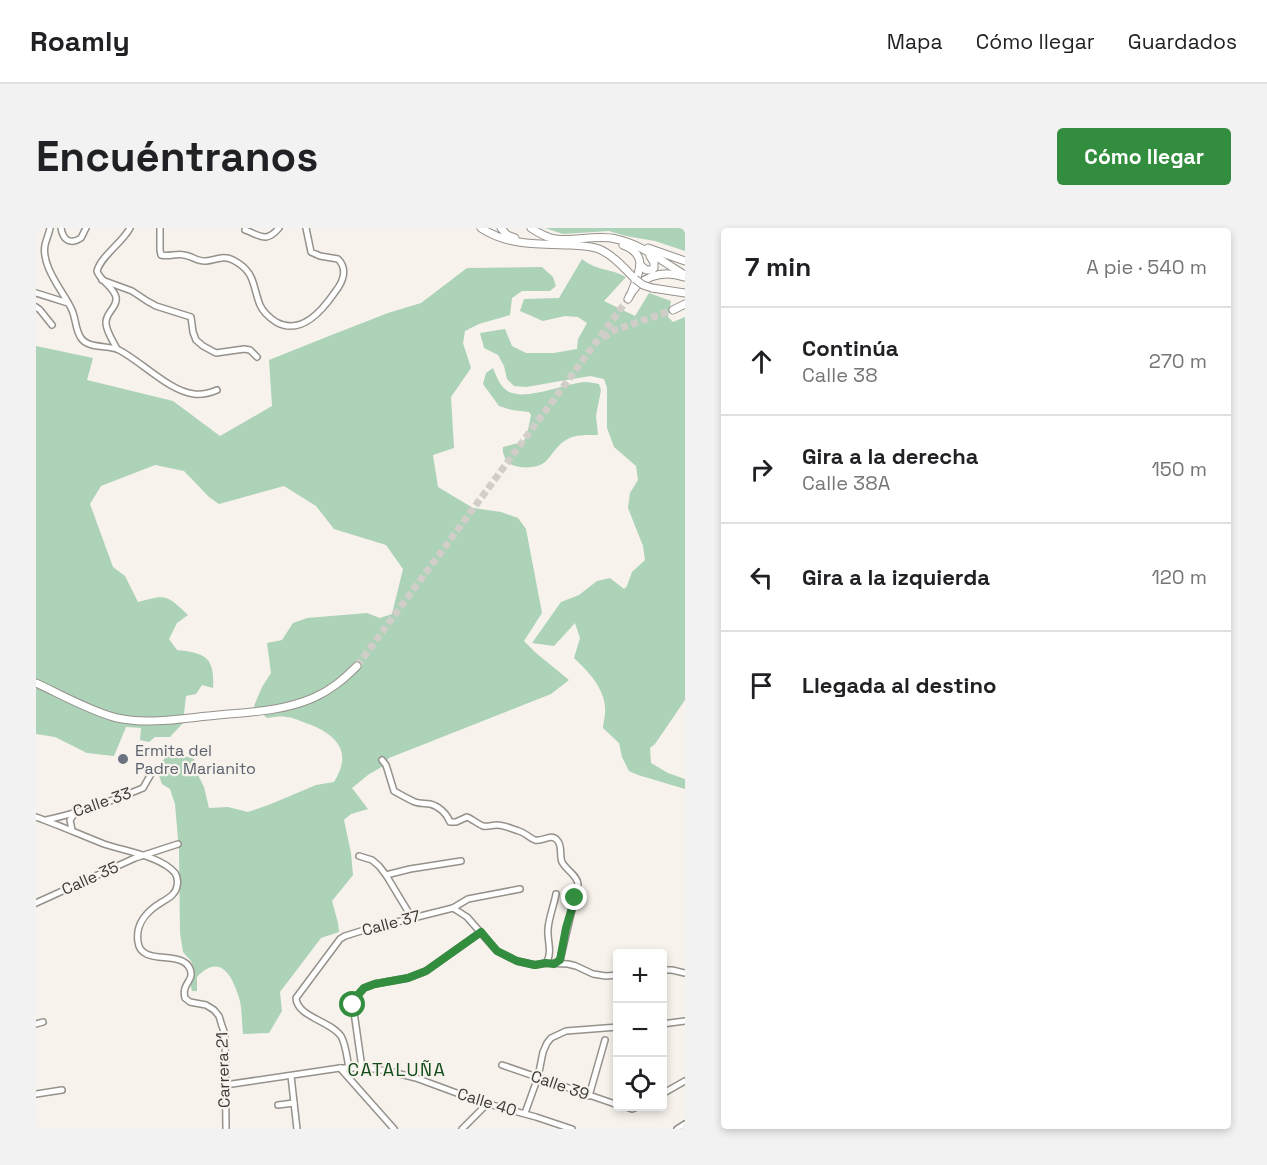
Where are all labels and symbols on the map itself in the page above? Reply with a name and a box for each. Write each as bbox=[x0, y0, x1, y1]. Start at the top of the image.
place label: Ermita del Padre Marianito bbox=[135, 740, 256, 779]
marker: Ermita del Padre Marianito bbox=[116, 752, 130, 766]
street label: Calle 33 bbox=[70, 782, 134, 822]
street label: Calle 35 bbox=[58, 856, 122, 900]
route end bbox=[561, 884, 587, 910]
street label: Calle 37 bbox=[360, 905, 422, 941]
route start bbox=[339, 991, 365, 1017]
street label: Carrera 21 bbox=[211, 1032, 235, 1108]
district label: CATALUÑA bbox=[348, 1058, 446, 1081]
street label: Calle 39 bbox=[528, 1065, 592, 1105]
street label: Calle 40 bbox=[455, 1083, 519, 1121]

